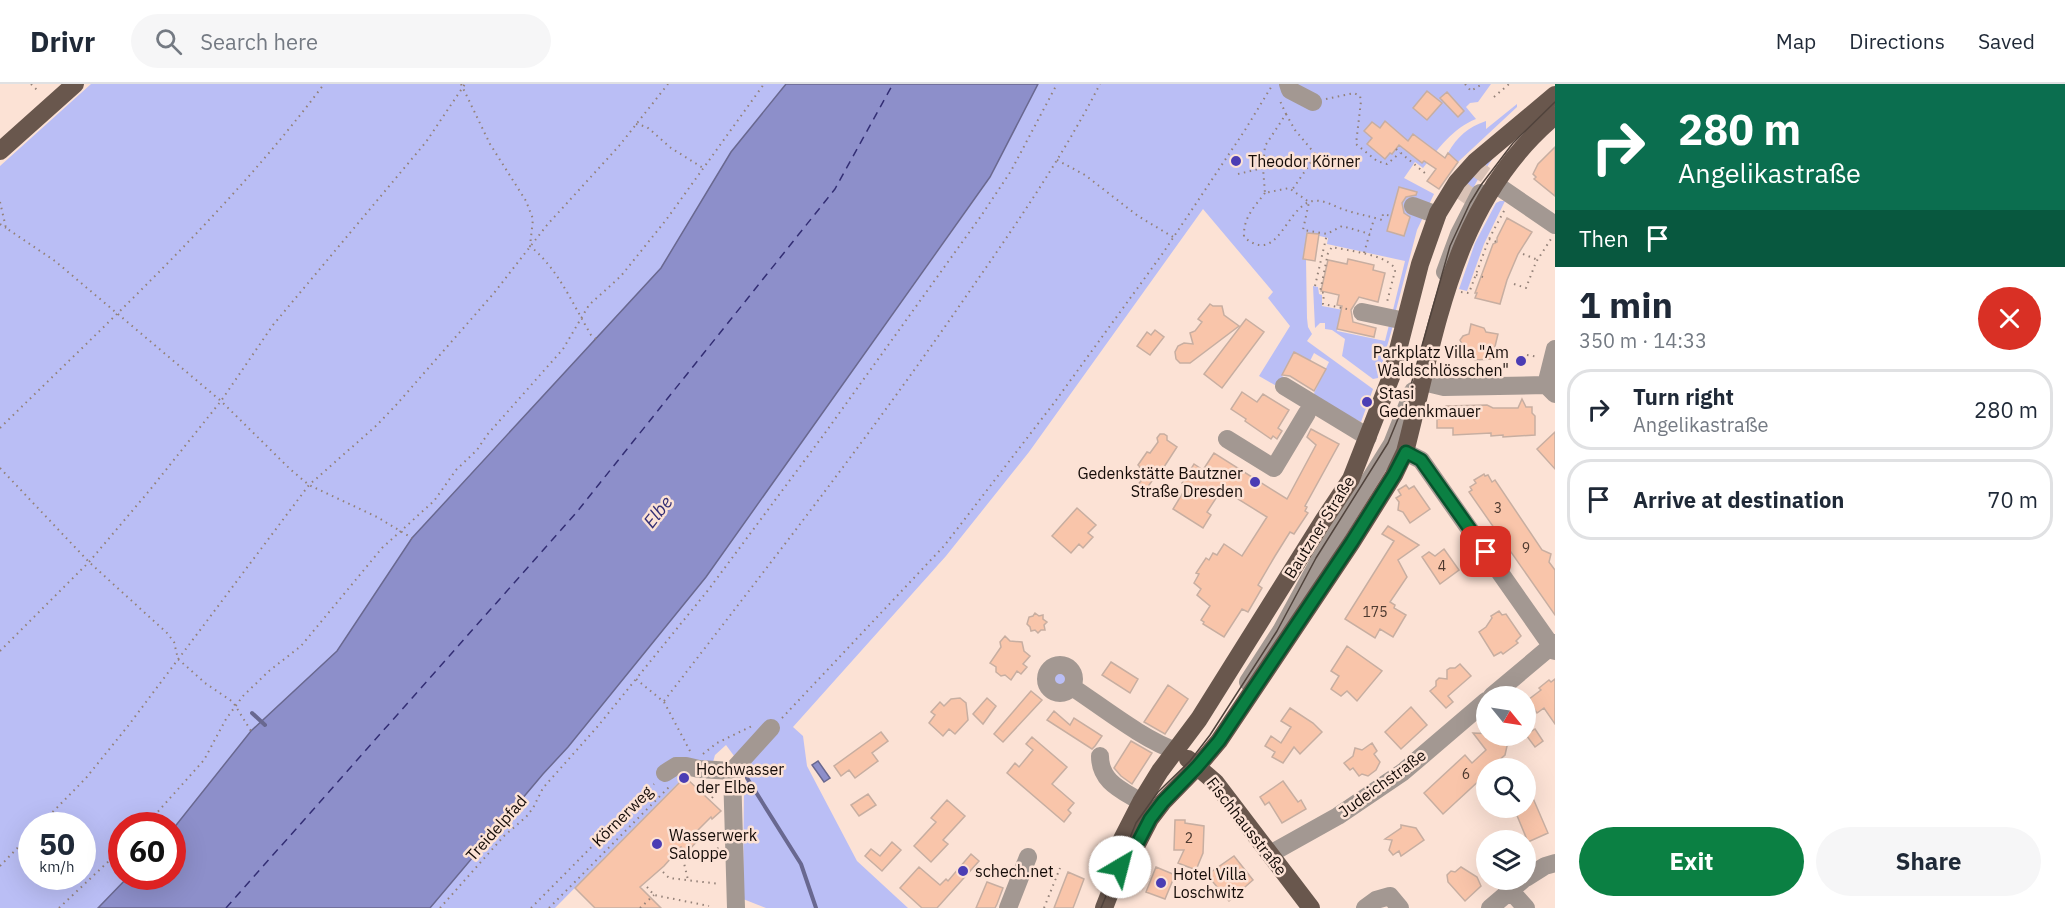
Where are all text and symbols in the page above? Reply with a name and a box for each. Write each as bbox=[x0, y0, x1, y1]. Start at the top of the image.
search box bbox=[131, 14, 551, 68]
text: Drivr bbox=[30, 23, 95, 60]
icon: search bbox=[152, 25, 185, 58]
text: Search here bbox=[200, 27, 318, 56]
text: Map bbox=[1776, 27, 1816, 55]
text: Directions bbox=[1849, 27, 1945, 55]
text: Saved bbox=[1978, 27, 2035, 55]
text: 280 m bbox=[1678, 102, 1801, 157]
icon: right bbox=[1579, 108, 1657, 186]
place label: Theodor Körner bbox=[1248, 151, 1360, 171]
marker: Theodor Körner bbox=[1229, 154, 1243, 168]
text: Angelikastraße bbox=[1678, 155, 1861, 190]
icon: arrive bbox=[1641, 222, 1674, 255]
text: Then bbox=[1579, 224, 1629, 253]
text: 1 min bbox=[1579, 281, 1673, 328]
button: close bbox=[1978, 287, 2041, 350]
text: 350 m · 14:33 bbox=[1579, 327, 1707, 354]
place label: Parkplatz Villa "Am Waldschlösschen" bbox=[1373, 342, 1509, 380]
marker: Parkplatz Villa "Am Waldschlösschen" bbox=[1514, 354, 1528, 368]
text: Turn right bbox=[1633, 382, 1734, 411]
place label: Stasi Gedenkmauer bbox=[1379, 383, 1481, 421]
icon: right bbox=[1582, 393, 1615, 426]
marker: Stasi Gedenkmauer bbox=[1360, 395, 1374, 409]
text: 280 m bbox=[1974, 395, 2038, 424]
text: Angelikastraße bbox=[1633, 411, 1769, 438]
place label: Gedenkstätte Bautzner Straße Dresden bbox=[1077, 463, 1243, 501]
street label: Bautzner Straße bbox=[1280, 472, 1359, 582]
marker: Gedenkstätte Bautzner Straße Dresden bbox=[1248, 475, 1262, 489]
icon: arrive bbox=[1582, 483, 1615, 516]
text: Arrive at destination bbox=[1633, 485, 1844, 514]
text: 70 m bbox=[1987, 485, 2038, 514]
water label: Elbe bbox=[638, 491, 677, 532]
house number: 3 bbox=[1494, 499, 1502, 517]
pin bbox=[1460, 526, 1511, 577]
icon: arrive bbox=[1469, 535, 1502, 568]
house number: 9 bbox=[1522, 539, 1530, 557]
house number: 4 bbox=[1438, 557, 1446, 575]
house number: 175 bbox=[1362, 603, 1388, 621]
north arrow bbox=[1476, 686, 1536, 746]
map controls bbox=[1476, 686, 1536, 890]
street label: Judeichstraße bbox=[1334, 744, 1430, 821]
button: search bbox=[1476, 758, 1536, 818]
place label: Hochwasser der Elbe bbox=[696, 759, 784, 797]
house number: 6 bbox=[1462, 765, 1470, 783]
marker: Hochwasser der Elbe bbox=[677, 771, 691, 785]
street label: Fischhausstraße bbox=[1202, 773, 1292, 879]
street label: Körnerweg bbox=[587, 781, 657, 851]
street label: Treidelpfad bbox=[461, 791, 531, 865]
speed limit sign: 60 bbox=[108, 812, 186, 890]
text: 50 bbox=[39, 824, 75, 863]
place label: Wasserwerk Saloppe bbox=[669, 825, 758, 863]
button: Exit bbox=[1579, 827, 1804, 896]
button: Share bbox=[1816, 827, 2041, 896]
house number: 2 bbox=[1185, 829, 1193, 847]
button: layers bbox=[1476, 830, 1536, 890]
position arrow bbox=[1088, 835, 1152, 899]
marker: Wasserwerk Saloppe bbox=[650, 837, 664, 851]
text: km/h bbox=[39, 857, 75, 876]
place label: schech.net bbox=[975, 861, 1054, 881]
marker: schech.net bbox=[956, 864, 970, 878]
place label: Hotel Villa Loschwitz bbox=[1173, 864, 1247, 902]
marker: Hotel Villa Loschwitz bbox=[1154, 876, 1168, 890]

